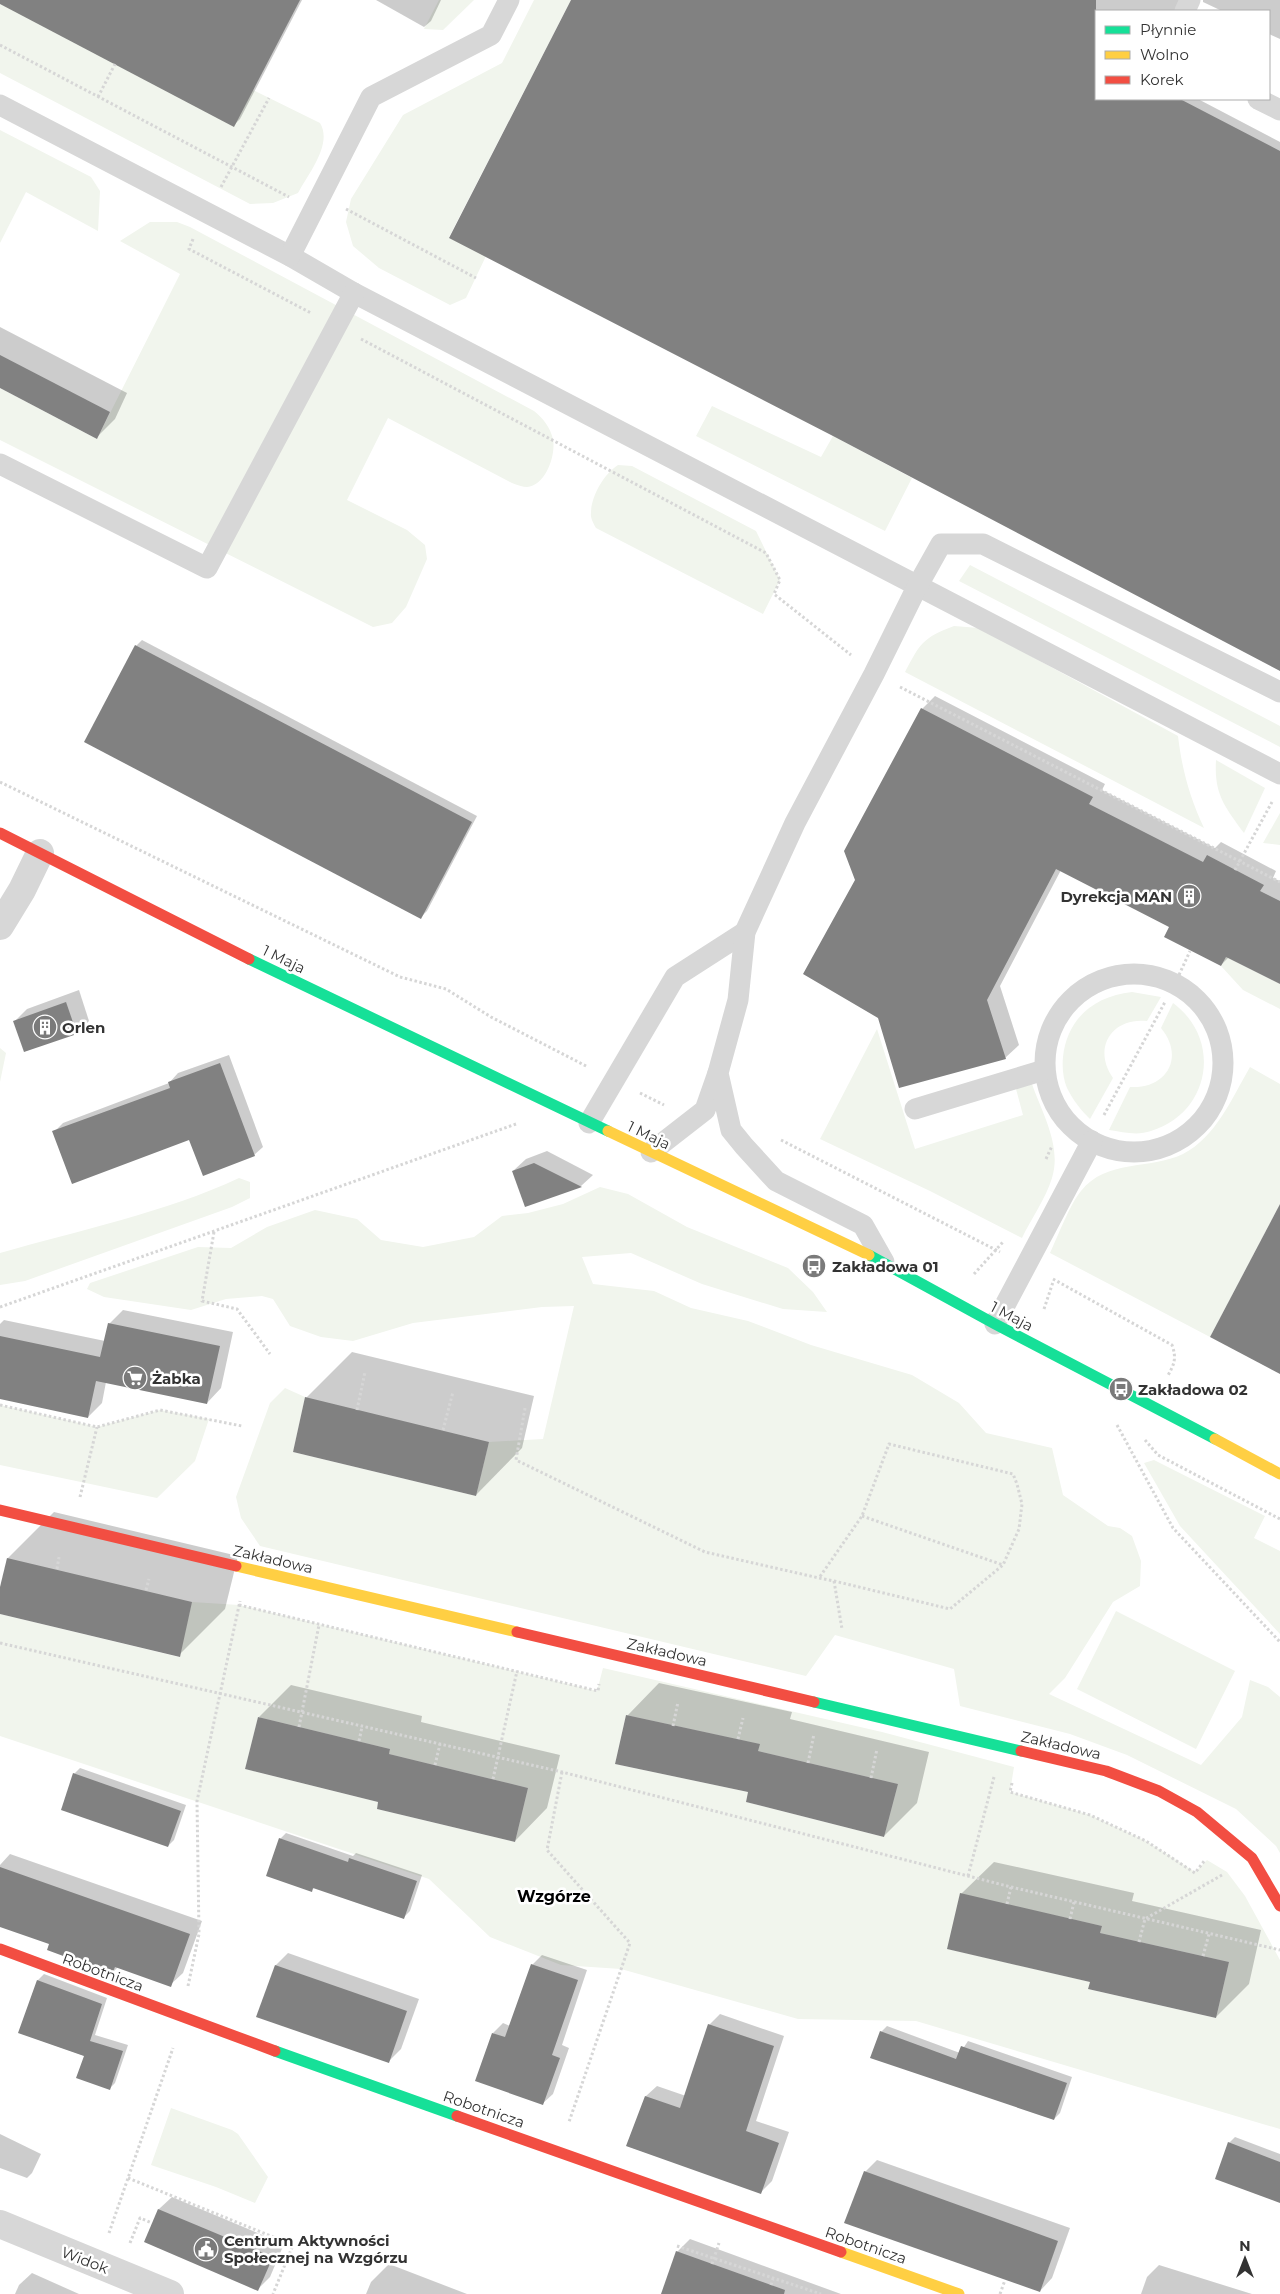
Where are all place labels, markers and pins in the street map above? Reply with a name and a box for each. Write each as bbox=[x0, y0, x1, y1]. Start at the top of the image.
building icon: Dyrekcja MAN bbox=[1176, 883, 1202, 909]
place label: Dyrekcja MAN bbox=[1060, 887, 1172, 906]
building icon: Orlen bbox=[32, 1014, 58, 1040]
place label: Orlen bbox=[62, 1018, 105, 1037]
bus stop icon: Zakładowa 01 bbox=[801, 1253, 827, 1279]
place label: Zakładowa 01 bbox=[832, 1257, 939, 1276]
supermarket icon: Żabka bbox=[122, 1365, 148, 1391]
place label: Żabka bbox=[152, 1369, 201, 1388]
bus stop icon: Zakładowa 02 bbox=[1108, 1376, 1134, 1402]
place label: Zakładowa 02 bbox=[1138, 1380, 1248, 1399]
place label: Centrum Aktywności Społecznej na Wzgórzu bbox=[224, 2231, 408, 2267]
public building icon: Centrum Aktywności Społecznej na Wzgórzu bbox=[193, 2236, 219, 2262]

